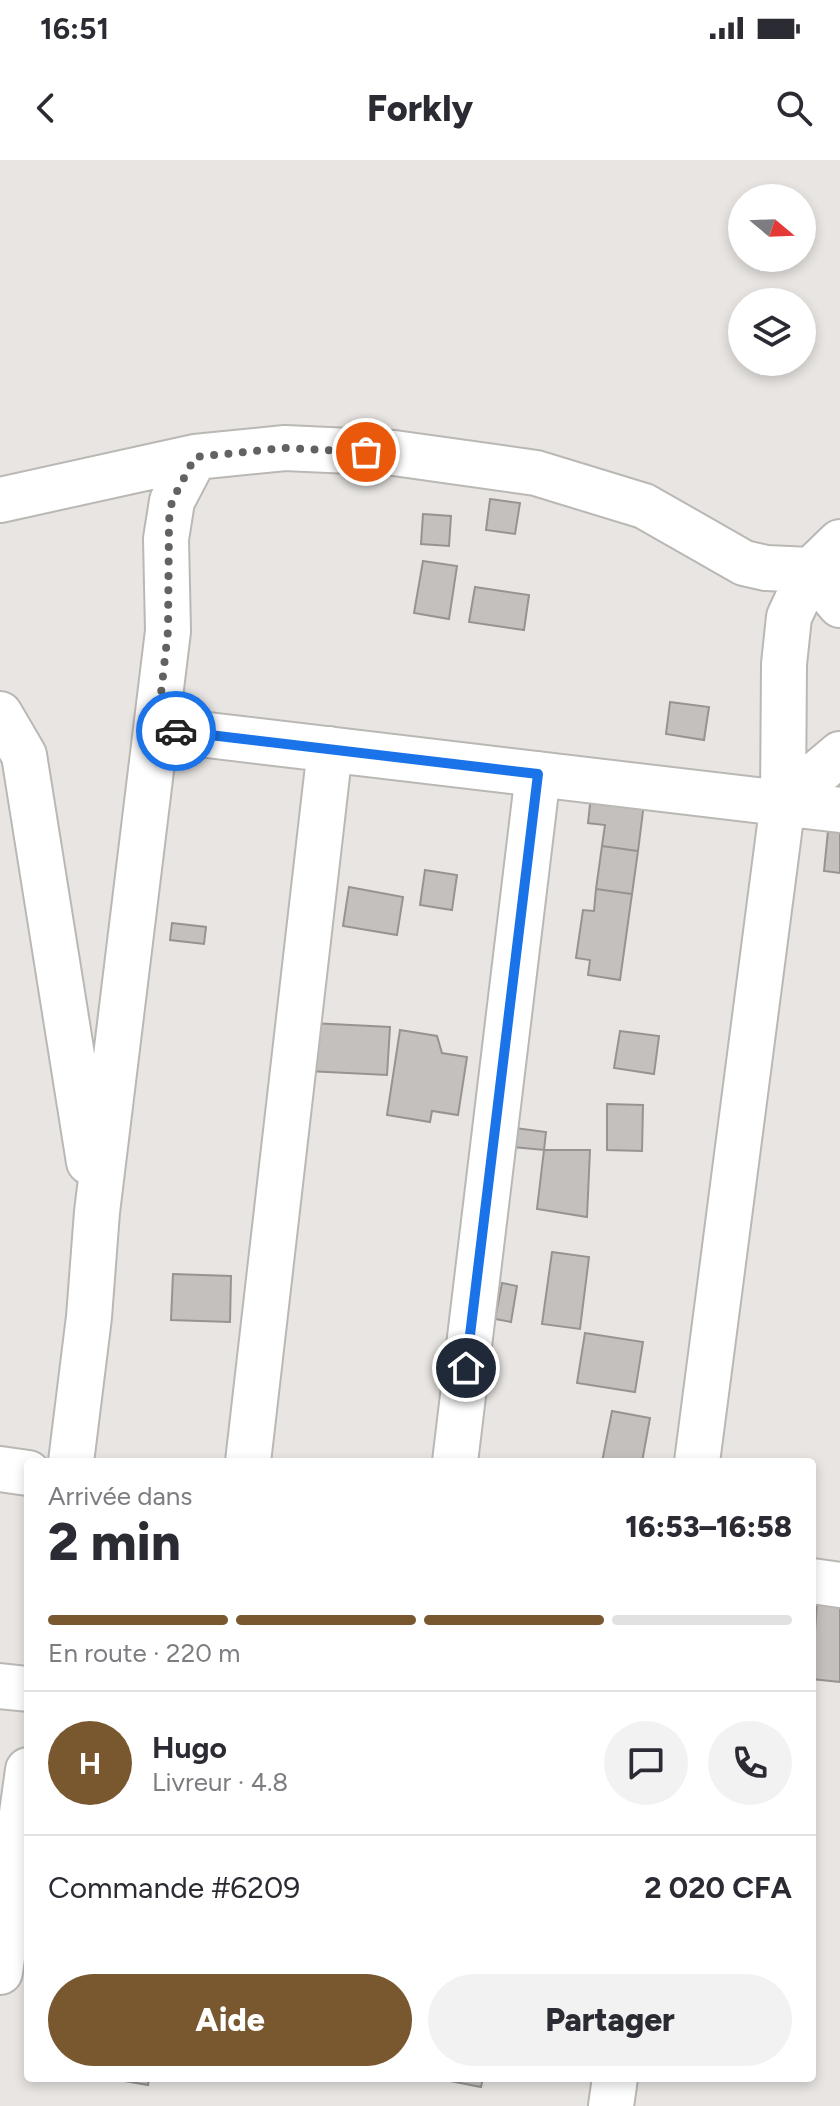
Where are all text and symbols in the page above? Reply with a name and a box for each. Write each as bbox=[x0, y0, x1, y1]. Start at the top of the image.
text: 16:51 bbox=[40, 10, 109, 47]
icon: back bbox=[24, 86, 68, 130]
icon: search bbox=[772, 86, 816, 130]
text: Forkly bbox=[367, 87, 473, 130]
north arrow bbox=[728, 184, 816, 272]
map controls bbox=[728, 184, 816, 376]
button: layers bbox=[728, 288, 816, 376]
pin bbox=[332, 418, 400, 486]
icon: bag bbox=[344, 430, 388, 474]
courier bbox=[136, 691, 216, 771]
icon: car bbox=[154, 709, 198, 753]
pin bbox=[432, 1334, 500, 1402]
icon: home bbox=[444, 1346, 488, 1390]
text: Arrivée dans bbox=[48, 1480, 192, 1512]
text: 16:53–16:58 bbox=[625, 1508, 792, 1545]
text: 2 min bbox=[48, 1511, 181, 1573]
text: En route · 220 m bbox=[48, 1637, 240, 1669]
button: chat bbox=[604, 1721, 688, 1805]
button: phone bbox=[708, 1721, 792, 1805]
text: Hugo bbox=[152, 1729, 227, 1766]
text: H bbox=[79, 1745, 101, 1782]
text: Livreur · 4.8 bbox=[152, 1766, 288, 1798]
text: Commande #6209 bbox=[48, 1869, 300, 1906]
text: 2 020 CFA bbox=[644, 1869, 792, 1906]
button: Aide bbox=[48, 1974, 412, 2066]
button: Partager bbox=[428, 1974, 792, 2066]

